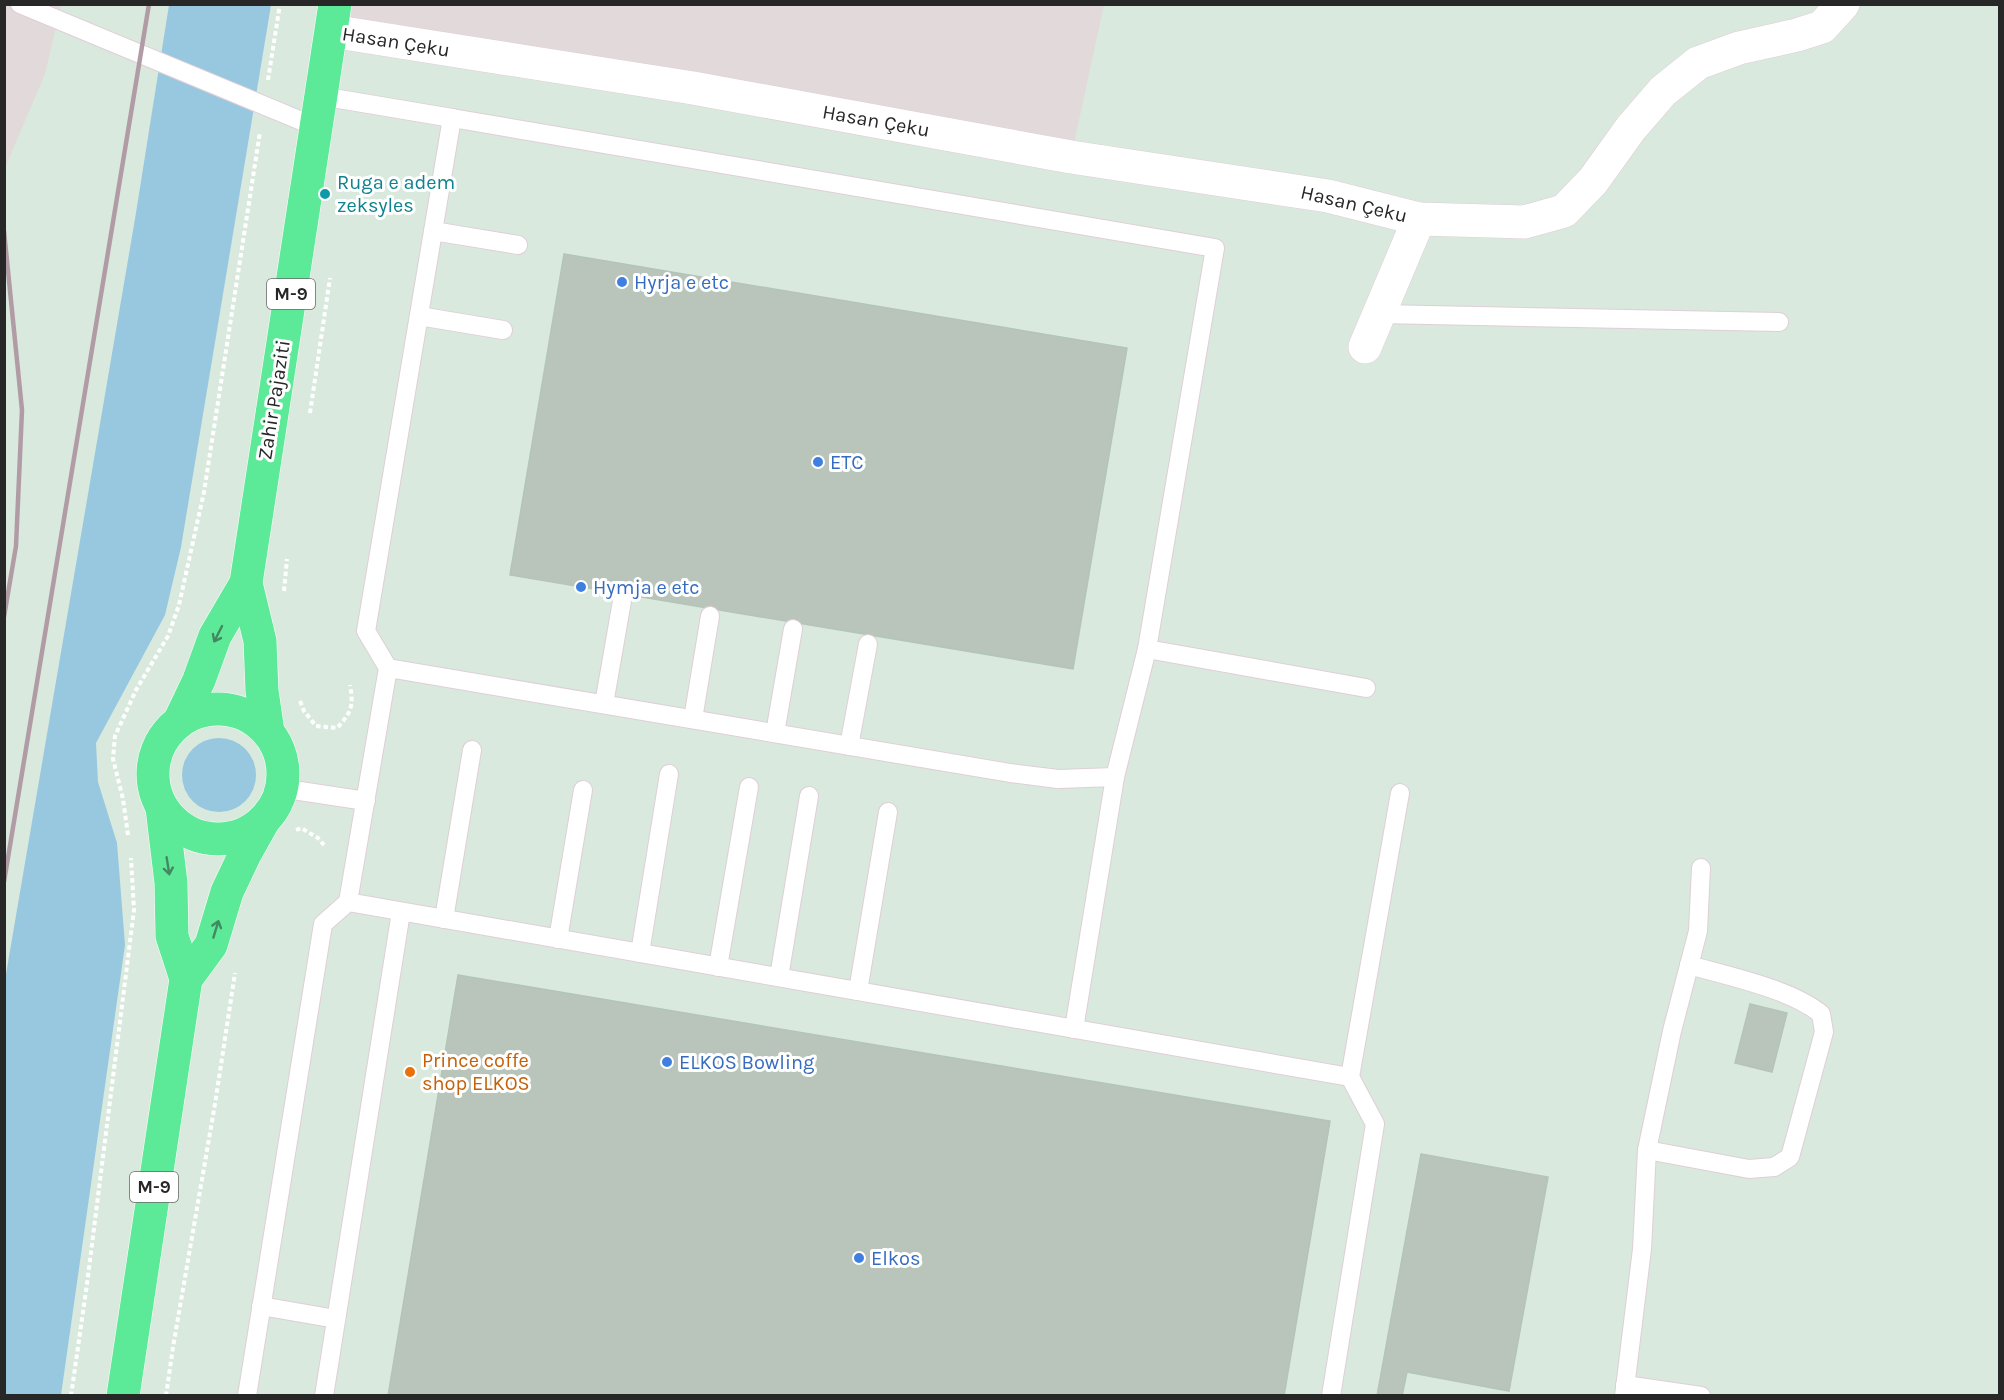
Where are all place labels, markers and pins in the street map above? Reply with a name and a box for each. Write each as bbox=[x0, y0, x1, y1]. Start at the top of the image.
place label: Ruga e adem zeksyles bbox=[337, 171, 455, 217]
marker: Ruga e adem zeksyles bbox=[318, 187, 332, 201]
place label: Hyrja e etc bbox=[634, 271, 729, 294]
marker: Hyrja e etc bbox=[615, 275, 629, 289]
place label: ETC bbox=[830, 451, 864, 474]
marker: ETC bbox=[811, 455, 825, 469]
place label: Hymja e etc bbox=[593, 576, 700, 599]
marker: Hymja e etc bbox=[574, 580, 588, 594]
place label: Prince coffe shop ELKOS bbox=[422, 1049, 530, 1095]
place label: ELKOS Bowling bbox=[679, 1051, 814, 1074]
marker: ELKOS Bowling bbox=[660, 1055, 674, 1069]
marker: Prince coffe shop ELKOS bbox=[403, 1065, 417, 1079]
place label: Elkos bbox=[871, 1247, 921, 1270]
marker: Elkos bbox=[852, 1251, 866, 1265]

